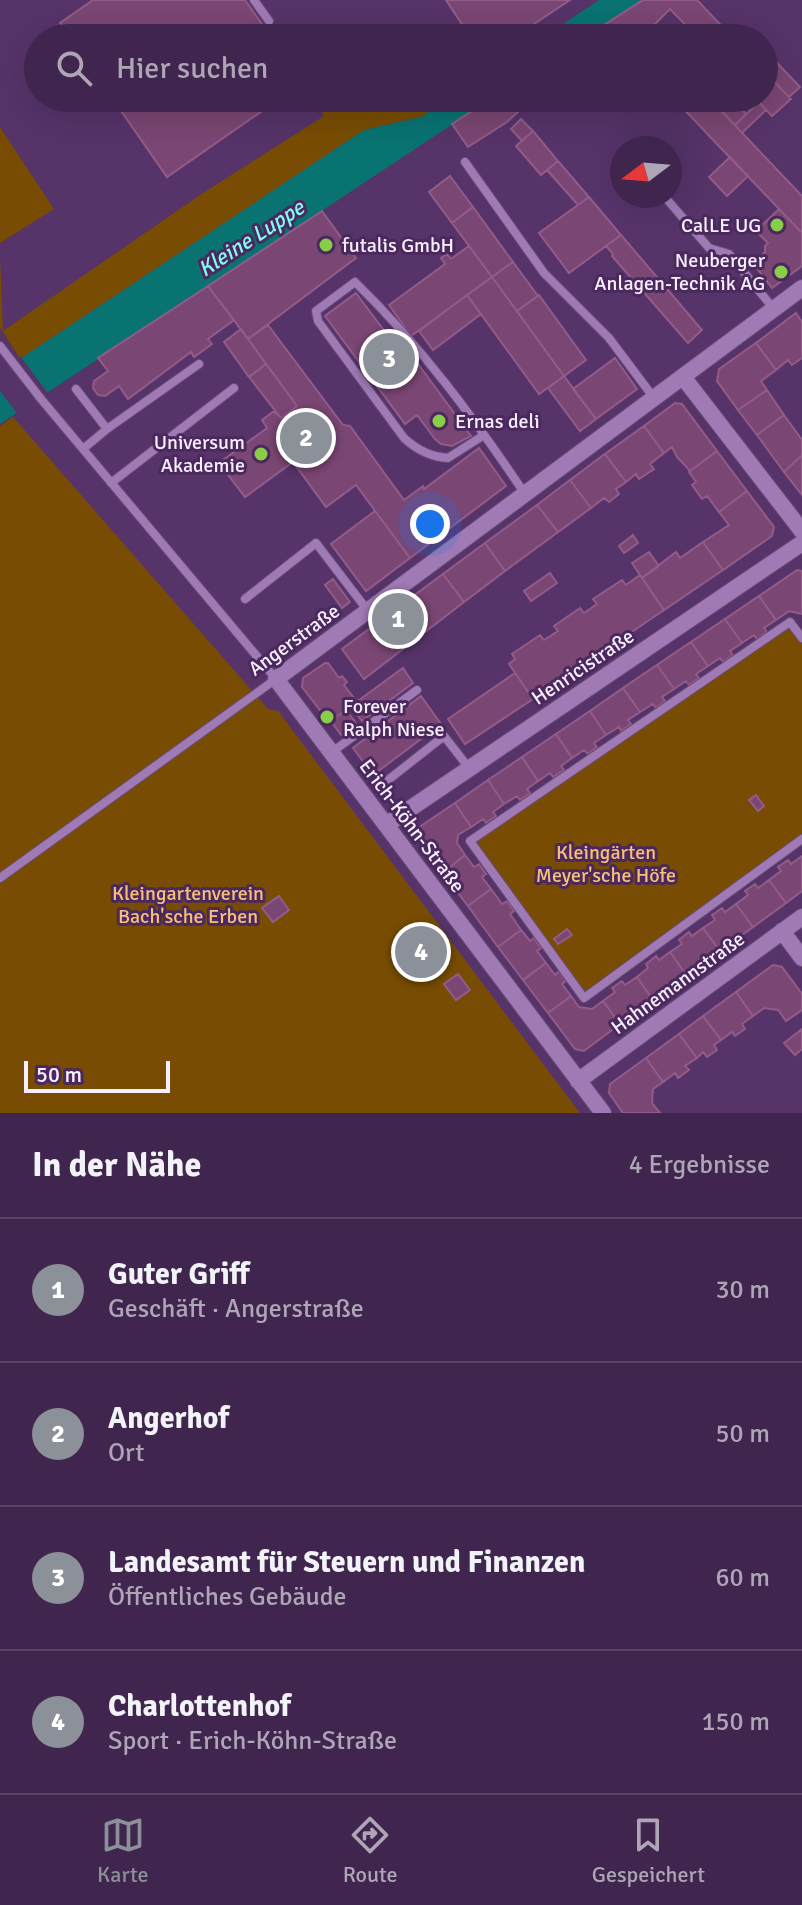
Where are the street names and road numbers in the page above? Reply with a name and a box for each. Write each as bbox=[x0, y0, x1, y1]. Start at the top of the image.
street label: Angerstraße bbox=[243, 599, 345, 681]
street label: Henricistraße bbox=[527, 624, 639, 710]
street label: Erich-Köhn-Straße bbox=[354, 754, 470, 898]
street label: Hahnemannstraße bbox=[606, 926, 750, 1040]

